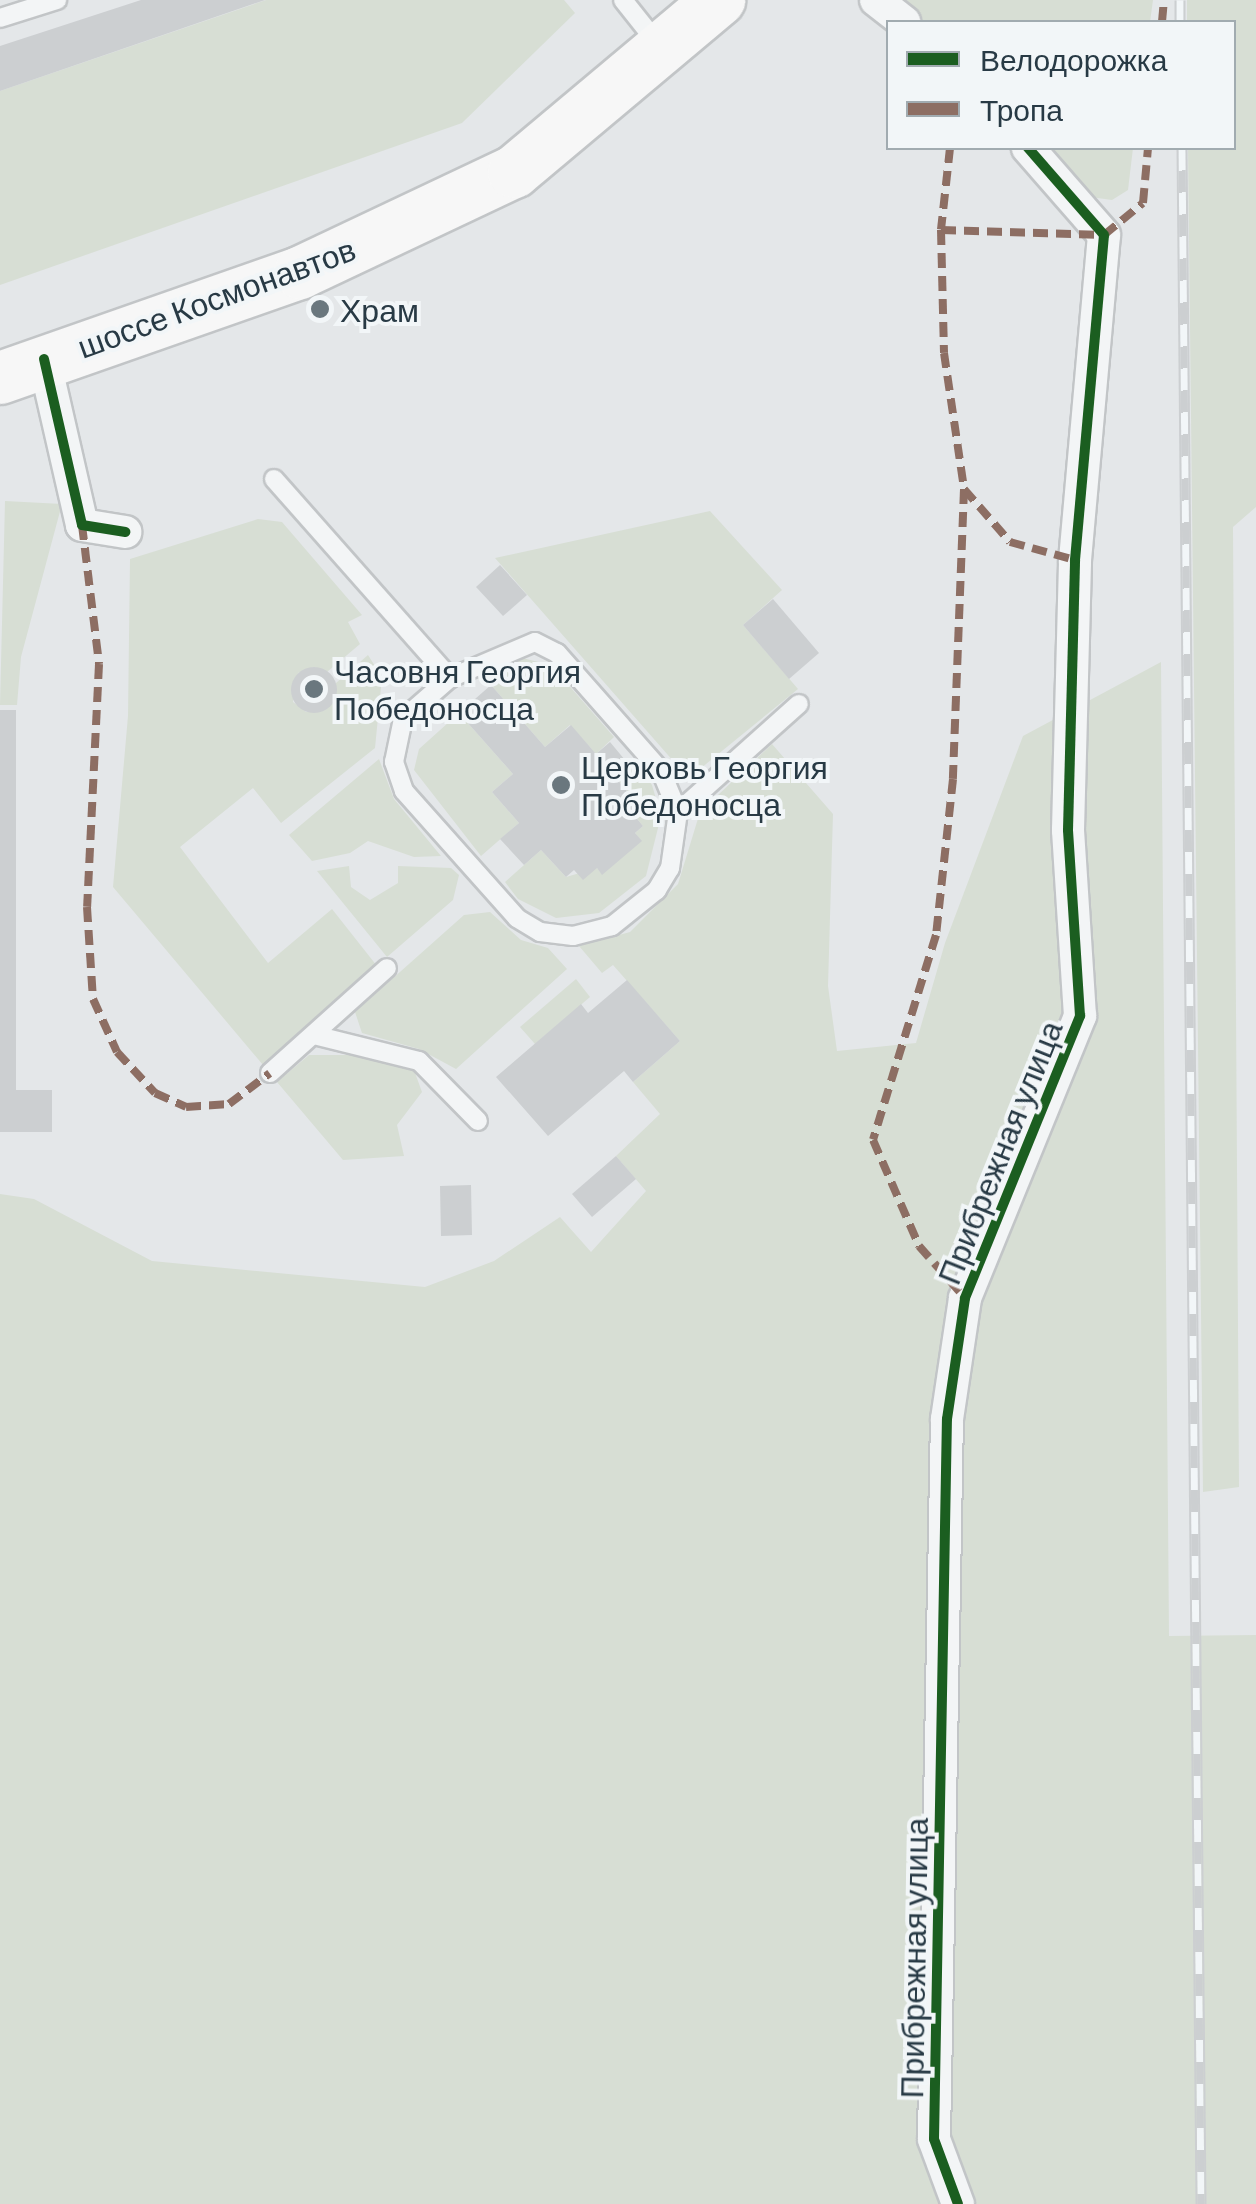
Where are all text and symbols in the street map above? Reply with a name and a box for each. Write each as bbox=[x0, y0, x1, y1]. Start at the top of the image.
legend bbox=[886, 20, 1236, 150]
text: Велодорожка bbox=[980, 41, 1167, 77]
text: Тропа bbox=[980, 91, 1063, 127]
street label: шоссе Космонавтов bbox=[72, 229, 360, 365]
place label: Храм bbox=[340, 290, 419, 328]
marker: Храм bbox=[309, 298, 331, 320]
place label: Часовня Георгия Победоносца bbox=[334, 652, 581, 727]
marker: Часовня Георгия Победоносца bbox=[303, 678, 325, 700]
place label: Церковь Георгия Победоносца bbox=[581, 748, 828, 823]
marker: Церковь Георгия Победоносца bbox=[550, 774, 572, 796]
street label: Прибрежная улица bbox=[929, 1015, 1069, 1289]
street label: Прибрежная улица bbox=[891, 1817, 935, 2099]

